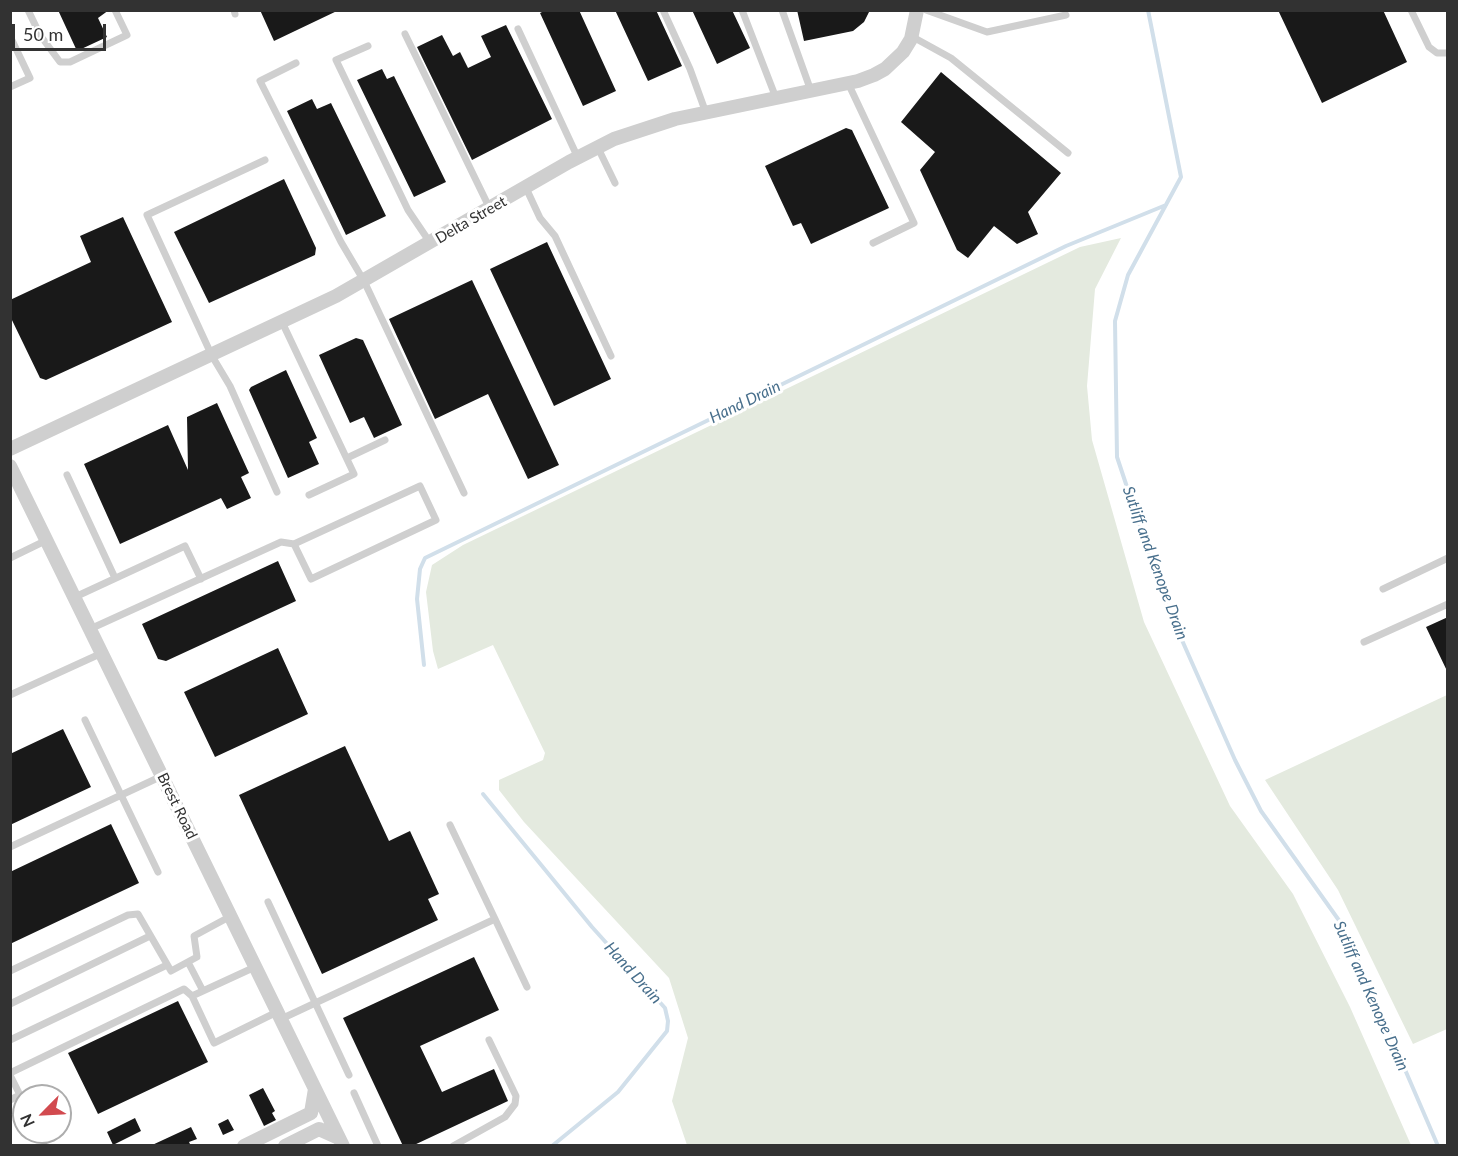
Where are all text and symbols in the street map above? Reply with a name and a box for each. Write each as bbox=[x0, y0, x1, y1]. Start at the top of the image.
scale bar bbox=[15, 12, 110, 50]
text: 50 m bbox=[23, 23, 63, 45]
street label: Delta Street bbox=[432, 192, 510, 248]
water label: Hand Drain bbox=[706, 377, 784, 427]
water label: Sutliff and Kenope Drain bbox=[1118, 484, 1192, 642]
street label: Brest Road bbox=[153, 770, 201, 842]
water label: Sutliff and Kenope Drain bbox=[1329, 918, 1413, 1074]
water label: Hand Drain bbox=[600, 938, 666, 1008]
north arrow bbox=[12, 1084, 72, 1144]
text: N bbox=[16, 1111, 38, 1130]

